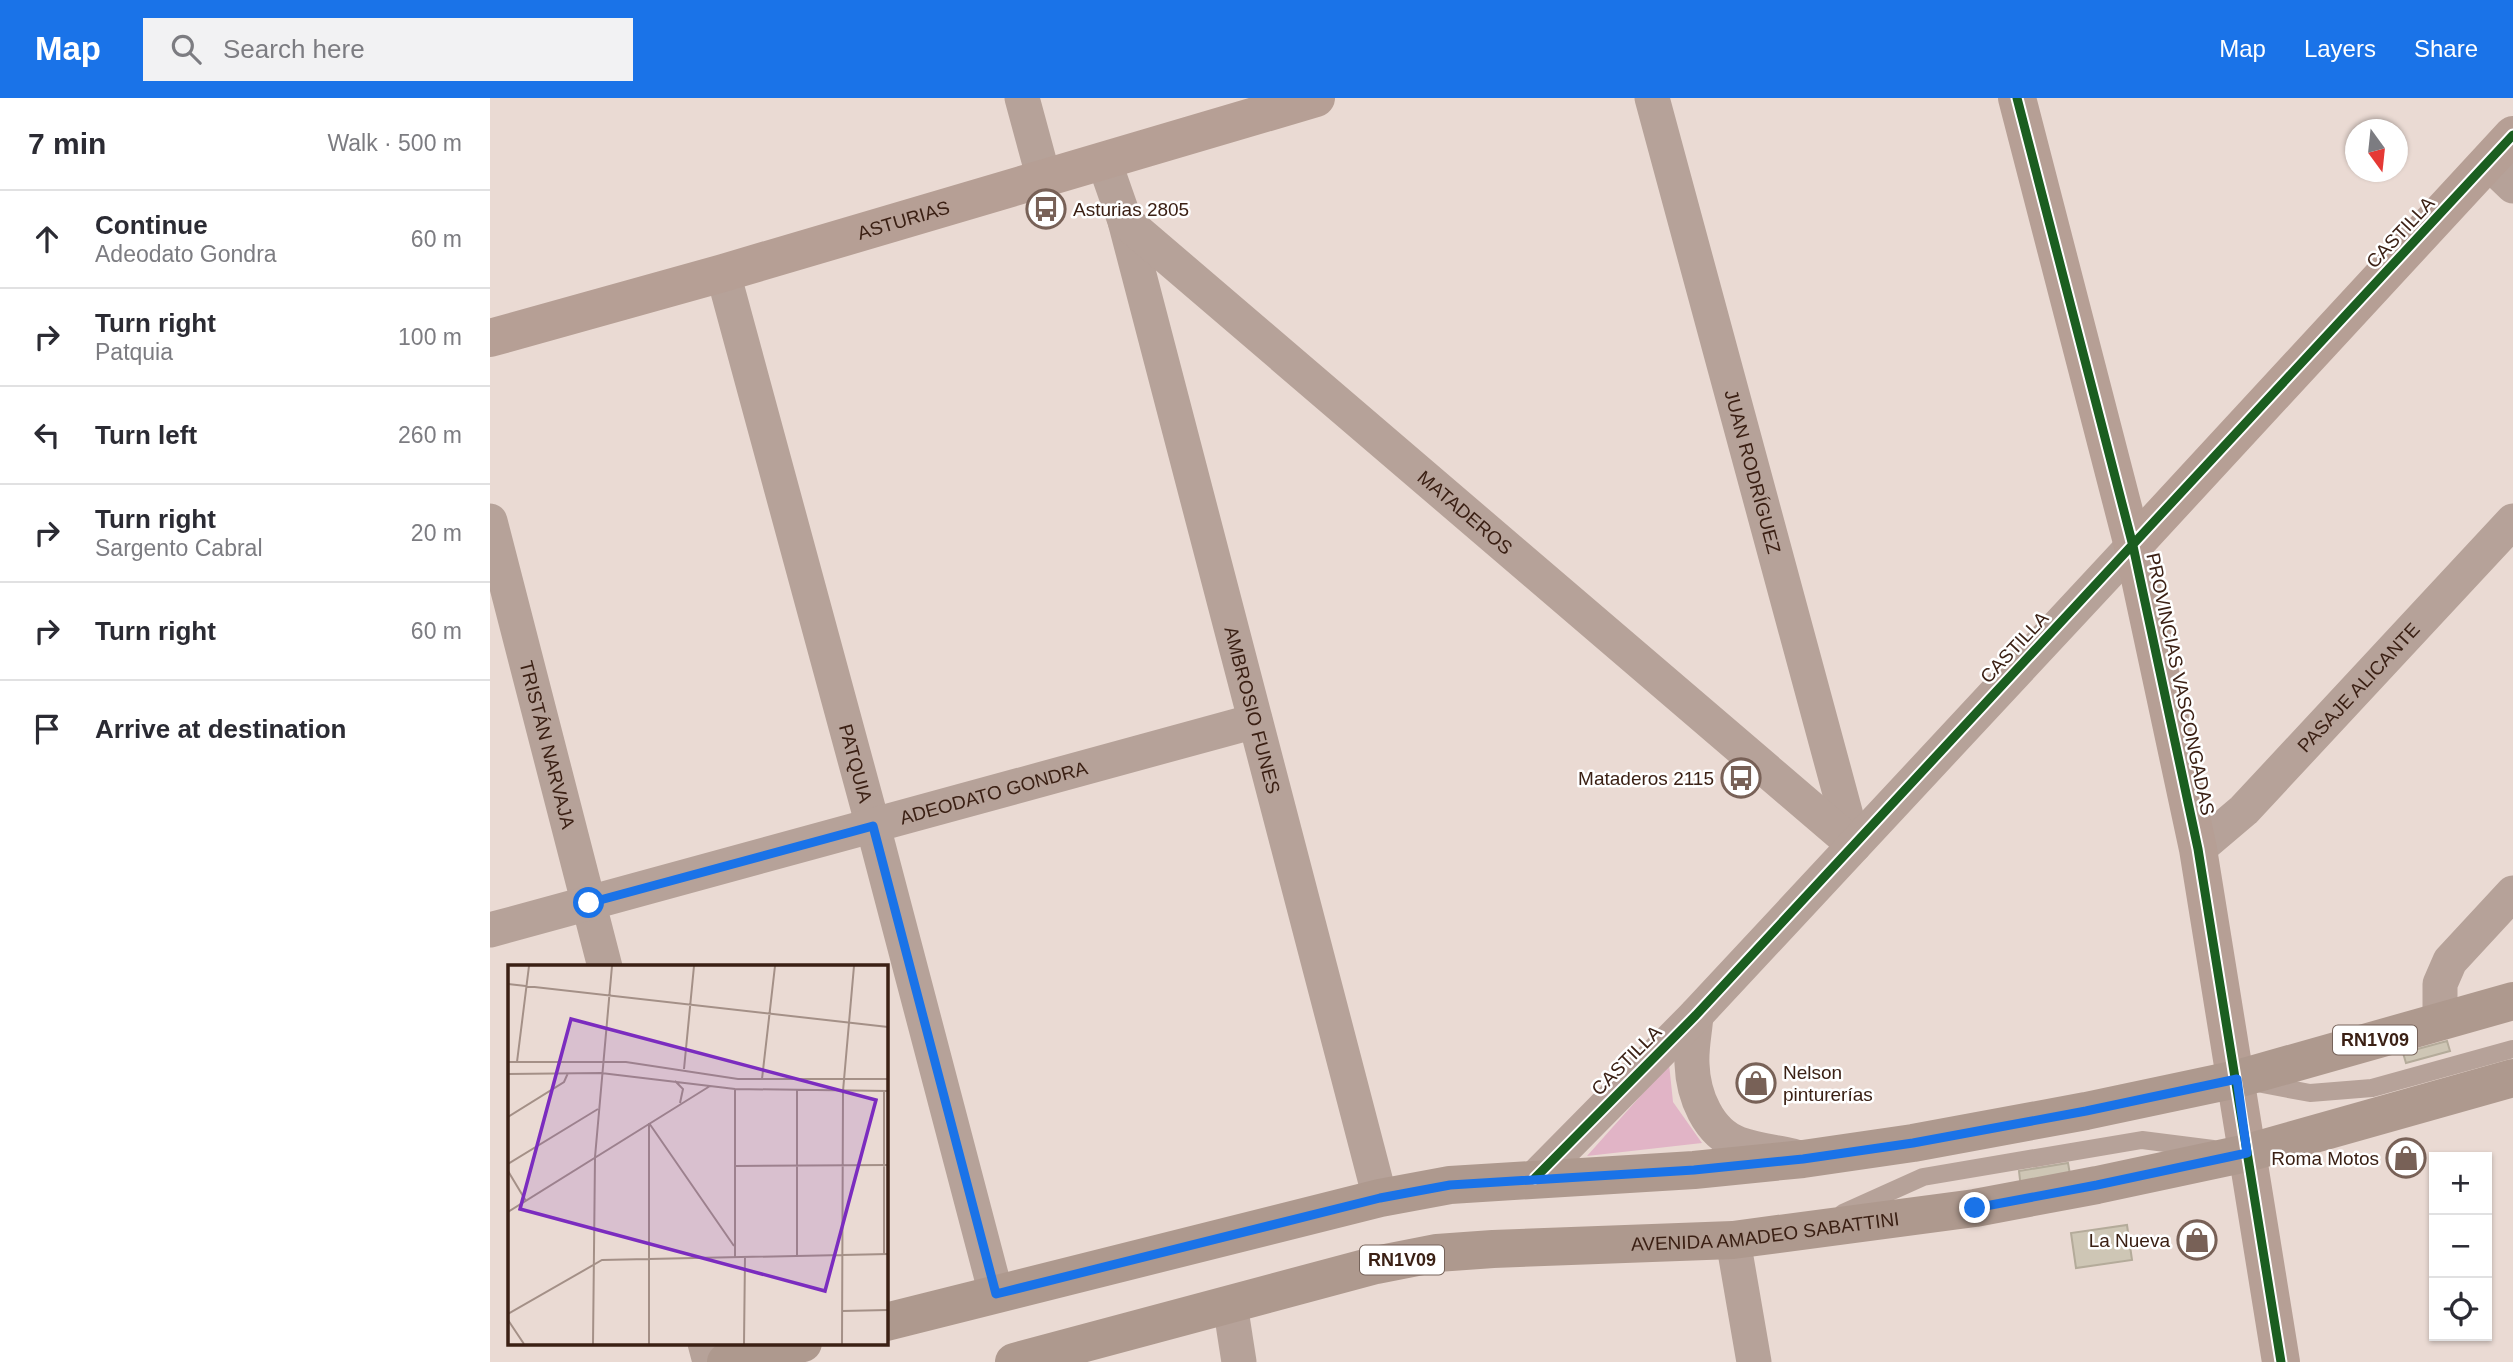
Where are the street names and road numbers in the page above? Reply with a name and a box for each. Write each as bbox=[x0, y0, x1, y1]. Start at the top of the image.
street label: CASTILLA bbox=[2362, 192, 2439, 272]
street label: ASTURIAS bbox=[855, 197, 952, 244]
street label: JUAN RODRÍGUEZ bbox=[1720, 387, 1785, 556]
street label: MATADEROS bbox=[1414, 466, 1517, 559]
street label: PROVINCIAS VASCONGADAS bbox=[2142, 551, 2219, 817]
street label: CASTILLA bbox=[1976, 607, 2053, 687]
street label: PASAJE ALICANTE bbox=[2293, 619, 2424, 757]
street label: AMBROSIO FUNES bbox=[1220, 624, 1284, 796]
street label: TRISTÁN NARVAJA bbox=[515, 659, 579, 831]
street label: PATQUIA bbox=[835, 722, 876, 805]
street label: ADEODATO GONDRA bbox=[897, 757, 1090, 829]
street label: CASTILLA bbox=[1587, 1021, 1666, 1100]
road number: RN1V09 bbox=[2333, 1026, 2417, 1055]
street label: AVENIDA AMADEO SABATTINI bbox=[1631, 1208, 1901, 1255]
road number: RN1V09 bbox=[1360, 1246, 1444, 1274]

